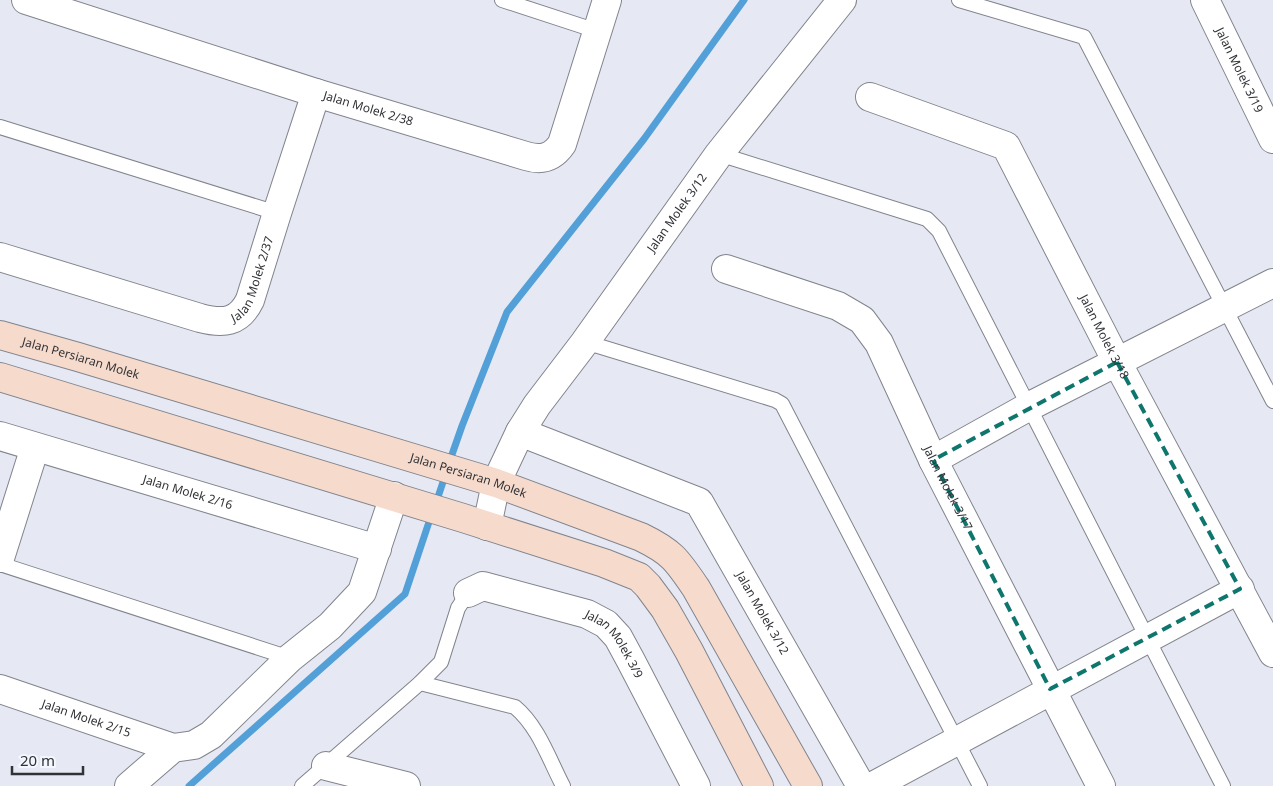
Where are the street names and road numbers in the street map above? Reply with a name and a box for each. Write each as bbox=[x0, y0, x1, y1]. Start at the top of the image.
street label: Jalan Molek 3/19 bbox=[1211, 23, 1268, 116]
street label: Jalan Molek 2/38 bbox=[320, 86, 415, 130]
street label: Jalan Molek 3/12 bbox=[642, 170, 711, 256]
street label: Jalan Molek 2/37 bbox=[227, 234, 277, 327]
street label: Jalan Molek 3/18 bbox=[1075, 290, 1134, 382]
street label: Jalan Persiaran Molek bbox=[19, 332, 142, 383]
street label: Jalan Molek 3/17 bbox=[919, 442, 977, 533]
street label: Jalan Persiaran Molek bbox=[407, 448, 530, 502]
street label: Jalan Molek 2/16 bbox=[140, 470, 235, 513]
street label: Jalan Molek 3/12 bbox=[732, 567, 793, 658]
street label: Jalan Molek 3/9 bbox=[581, 605, 648, 681]
street label: Jalan Molek 2/15 bbox=[39, 695, 133, 741]

